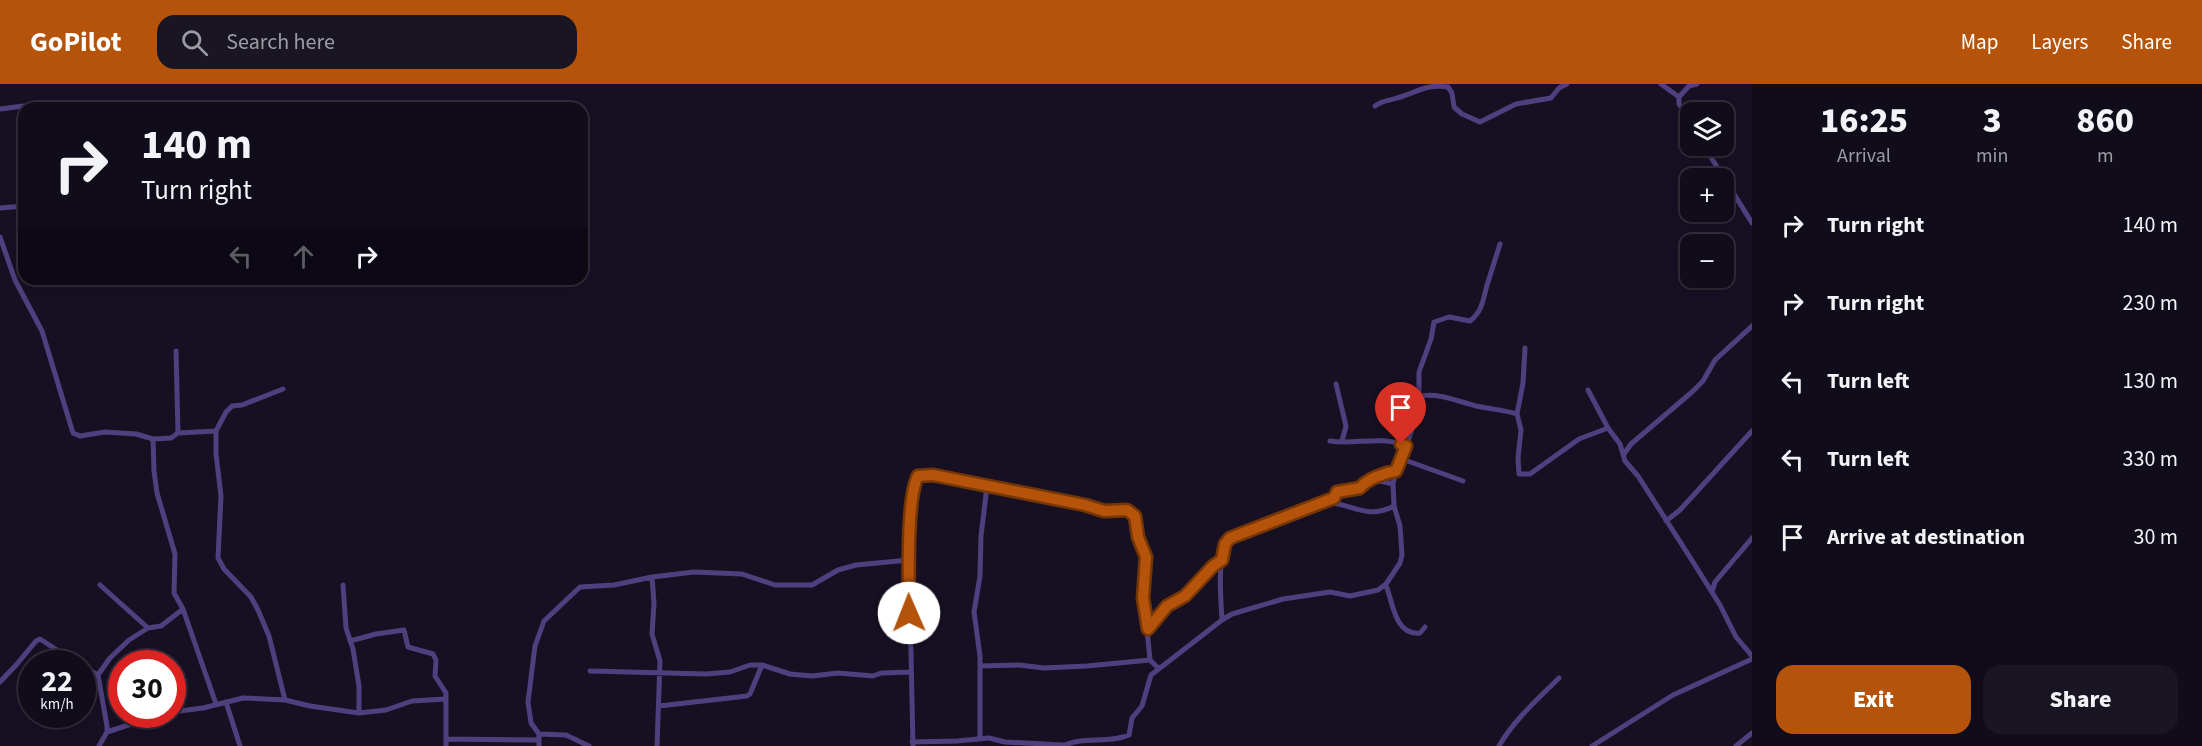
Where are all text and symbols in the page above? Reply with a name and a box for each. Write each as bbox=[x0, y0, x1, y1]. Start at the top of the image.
search box bbox=[157, 15, 577, 69]
text: GoPilot bbox=[30, 22, 121, 62]
icon: search bbox=[178, 26, 211, 59]
text: Search here bbox=[226, 26, 335, 58]
text: Map bbox=[1961, 27, 1998, 57]
text: Layers bbox=[2031, 27, 2088, 57]
text: Share bbox=[2121, 27, 2172, 57]
text: 16:25 bbox=[1820, 95, 1908, 146]
text: 3 bbox=[1983, 95, 2002, 146]
text: 860 bbox=[2076, 95, 2134, 146]
map controls bbox=[1680, 102, 1734, 288]
button: layers bbox=[1680, 102, 1734, 156]
text: 140 m bbox=[141, 115, 252, 175]
icon: right bbox=[42, 126, 120, 204]
text: Arrival bbox=[1837, 142, 1891, 170]
text: min bbox=[1976, 142, 2008, 170]
text: m bbox=[2097, 142, 2113, 170]
button: + bbox=[1680, 168, 1734, 222]
text: Turn right bbox=[141, 171, 252, 210]
icon: right bbox=[1776, 209, 1809, 242]
text: Turn right bbox=[1827, 209, 1924, 241]
text: 140 m bbox=[2123, 209, 2178, 241]
button: − bbox=[1680, 234, 1734, 288]
icon: left bbox=[224, 240, 257, 273]
icon: ahead bbox=[287, 240, 320, 273]
icon: right bbox=[350, 240, 383, 273]
icon: right bbox=[1776, 287, 1809, 320]
text: Turn right bbox=[1827, 287, 1924, 319]
text: 230 m bbox=[2123, 287, 2178, 319]
icon: left bbox=[1776, 365, 1809, 398]
text: Turn left bbox=[1827, 365, 1909, 397]
text: 130 m bbox=[2123, 365, 2178, 397]
pin bbox=[1375, 382, 1426, 444]
icon: arrive bbox=[1384, 391, 1417, 424]
icon: left bbox=[1776, 443, 1809, 476]
text: Turn left bbox=[1827, 443, 1909, 475]
text: 330 m bbox=[2123, 443, 2178, 475]
icon: arrive bbox=[1776, 521, 1809, 554]
text: Arrive at destination bbox=[1827, 521, 2025, 553]
text: 30 m bbox=[2133, 521, 2178, 553]
position arrow bbox=[877, 581, 941, 645]
speed limit sign: 30 bbox=[108, 650, 186, 728]
text: 22 bbox=[41, 660, 73, 703]
button: Exit bbox=[1776, 665, 1971, 734]
button: Share bbox=[1983, 665, 2178, 734]
text: km/h bbox=[40, 694, 74, 715]

